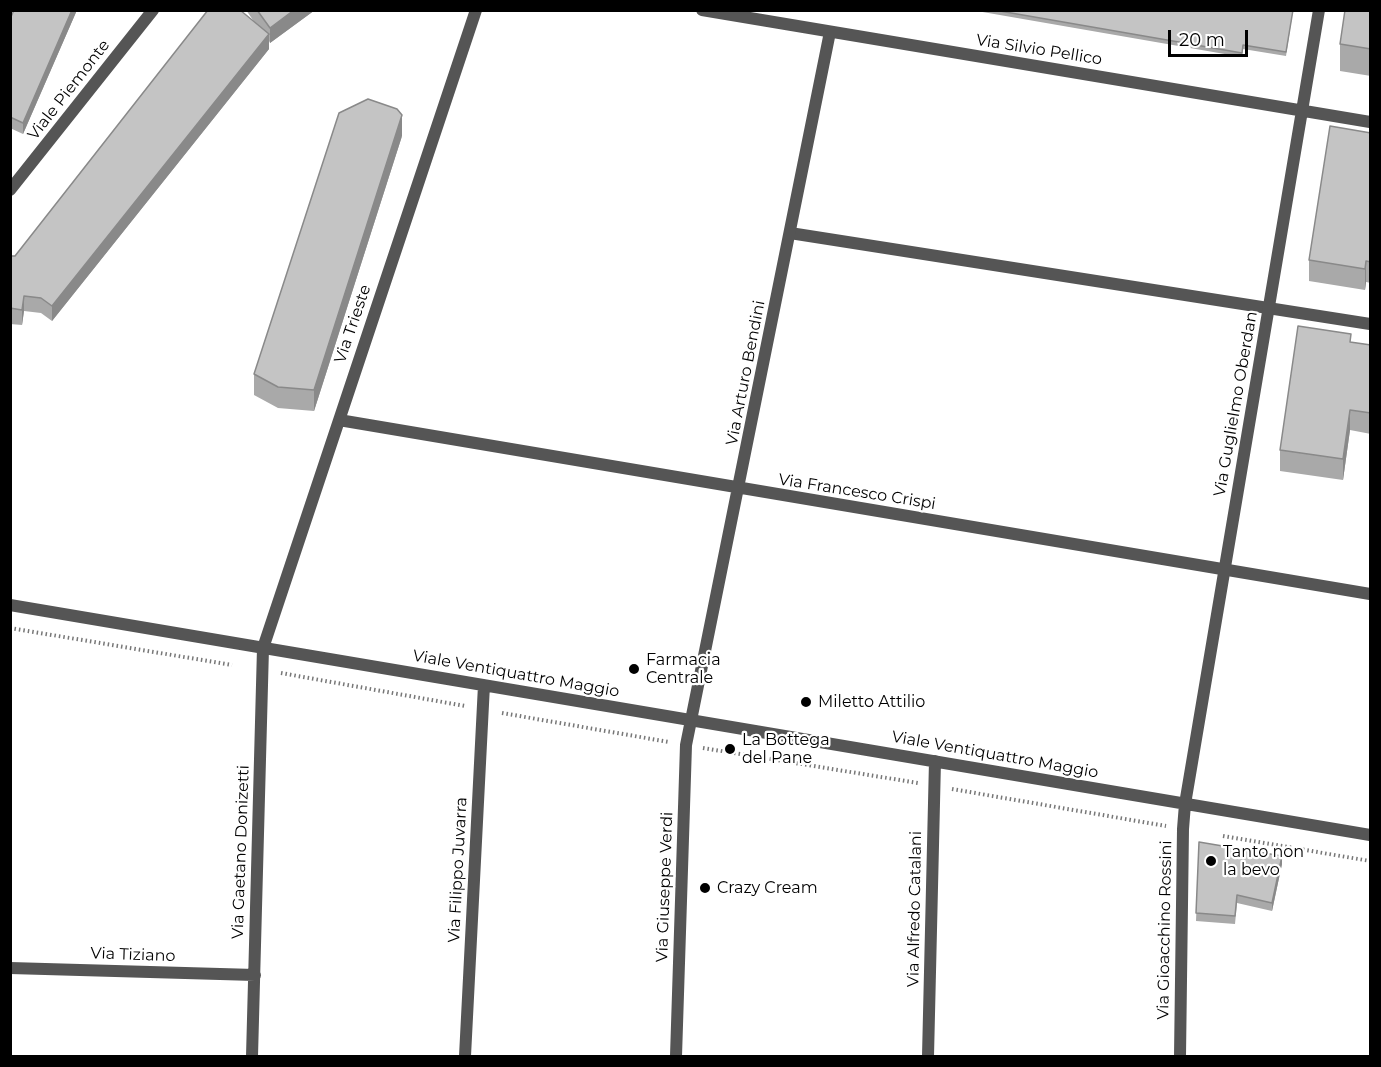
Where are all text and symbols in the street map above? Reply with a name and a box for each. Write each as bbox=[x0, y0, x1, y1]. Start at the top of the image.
scale bar bbox=[1171, 18, 1250, 56]
text: 20 m bbox=[1179, 29, 1225, 51]
street label: Via Silvio Pellico bbox=[975, 31, 1103, 69]
street label: Viale Piemonte bbox=[24, 36, 114, 144]
street label: Via Trieste bbox=[331, 282, 375, 366]
street label: Via Arturo Bendini bbox=[723, 299, 769, 447]
street label: Via Guglielmo Oberdan bbox=[1210, 310, 1262, 498]
street label: Via Francesco Crispi bbox=[777, 470, 937, 514]
street label: Viale Ventiquattro Maggio bbox=[411, 646, 621, 702]
place label: Farmacia Centrale bbox=[646, 650, 721, 688]
marker: Farmacia Centrale bbox=[627, 662, 641, 676]
place label: Miletto Attilio bbox=[818, 692, 925, 712]
marker: Miletto Attilio bbox=[799, 695, 813, 709]
street label: Viale Ventiquattro Maggio bbox=[890, 727, 1100, 783]
place label: La Bottega del Pane bbox=[742, 730, 830, 768]
marker: La Bottega del Pane bbox=[723, 742, 737, 756]
street label: Via Gaetano Donizetti bbox=[228, 765, 254, 939]
street label: Via Filippo Juvarra bbox=[445, 797, 471, 943]
street label: Via Giuseppe Verdi bbox=[653, 811, 677, 963]
street label: Via Alfredo Catalani bbox=[904, 831, 926, 987]
street label: Via Gioacchino Rossini bbox=[1154, 840, 1176, 1020]
place label: Tanto non la bevo bbox=[1223, 842, 1304, 880]
marker: Tanto non la bevo bbox=[1204, 854, 1218, 868]
place label: Crazy Cream bbox=[717, 878, 818, 898]
marker: Crazy Cream bbox=[698, 881, 712, 895]
street label: Via Tiziano bbox=[90, 944, 176, 966]

